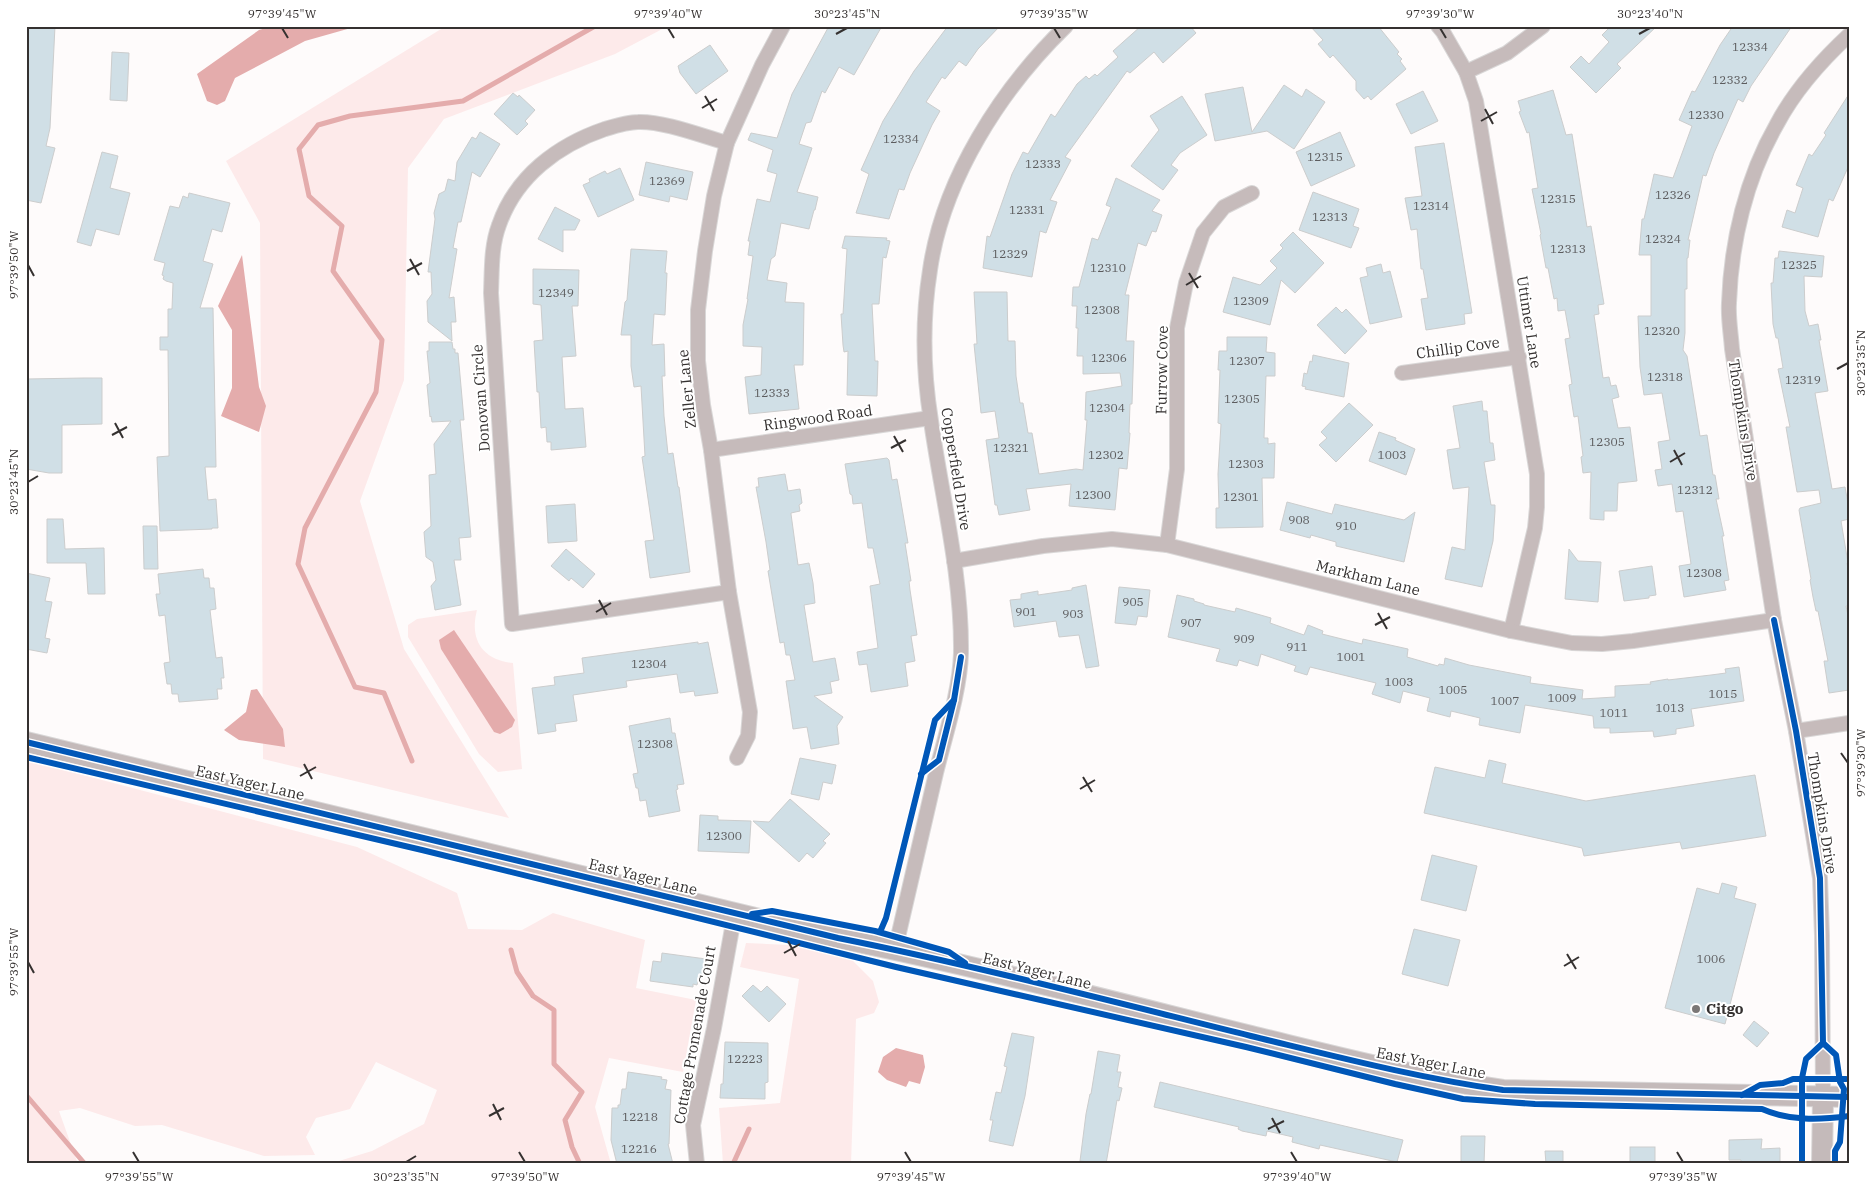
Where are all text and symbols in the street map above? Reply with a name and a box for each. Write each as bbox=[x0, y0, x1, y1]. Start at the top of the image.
text: 97°39'45"W bbox=[248, 6, 317, 21]
text: 97°39'40"W bbox=[634, 6, 703, 21]
text: 30°23'45"N bbox=[814, 6, 880, 21]
text: 97°39'35"W bbox=[1020, 6, 1089, 21]
text: 97°39'30"W bbox=[1406, 6, 1475, 21]
text: 30°23'40"N bbox=[1617, 6, 1683, 21]
house number: 12334 bbox=[1732, 39, 1768, 54]
house number: 12332 bbox=[1712, 72, 1748, 87]
house number: 12330 bbox=[1688, 107, 1724, 122]
house number: 12334 bbox=[883, 131, 919, 146]
house number: 12315 bbox=[1307, 149, 1343, 164]
house number: 12333 bbox=[1025, 156, 1061, 171]
house number: 12369 bbox=[649, 173, 685, 188]
house number: 12326 bbox=[1655, 187, 1691, 202]
house number: 12315 bbox=[1540, 191, 1576, 206]
house number: 12314 bbox=[1413, 198, 1449, 213]
house number: 12331 bbox=[1009, 202, 1045, 217]
house number: 12313 bbox=[1312, 209, 1348, 224]
text: 97°39'50"W bbox=[6, 230, 21, 299]
house number: 12324 bbox=[1645, 231, 1681, 246]
house number: 12313 bbox=[1550, 241, 1586, 256]
house number: 12329 bbox=[992, 246, 1028, 261]
house number: 12325 bbox=[1781, 257, 1817, 272]
house number: 12310 bbox=[1090, 260, 1126, 275]
street label: Uttimer Lane bbox=[1513, 274, 1546, 370]
house number: 12349 bbox=[538, 285, 574, 300]
house number: 12309 bbox=[1233, 293, 1269, 308]
house number: 12308 bbox=[1084, 302, 1120, 317]
house number: 12320 bbox=[1644, 323, 1680, 338]
street label: Furrow Cove bbox=[1151, 325, 1172, 415]
text: 30°23'35"N bbox=[1853, 330, 1868, 396]
street label: Chillip Cove bbox=[1415, 332, 1501, 363]
street label: Donovan Circle bbox=[467, 344, 494, 452]
street label: Zeller Lane bbox=[673, 349, 700, 430]
house number: 12306 bbox=[1091, 350, 1127, 365]
house number: 12307 bbox=[1229, 353, 1265, 368]
street label: Thompkins Drive bbox=[1725, 358, 1762, 482]
house number: 12318 bbox=[1647, 369, 1683, 384]
house number: 12319 bbox=[1785, 372, 1821, 387]
house number: 12333 bbox=[754, 385, 790, 400]
house number: 12305 bbox=[1224, 391, 1260, 406]
street label: Ringwood Road bbox=[762, 400, 874, 435]
house number: 12304 bbox=[1089, 400, 1125, 415]
street label: Copperfield Drive bbox=[937, 406, 976, 532]
house number: 12305 bbox=[1589, 434, 1625, 449]
house number: 12321 bbox=[993, 440, 1029, 455]
house number: 12302 bbox=[1088, 447, 1124, 462]
house number: 1003 bbox=[1378, 447, 1406, 462]
text: 30°23'45"N bbox=[6, 449, 21, 515]
house number: 12303 bbox=[1228, 456, 1264, 471]
house number: 12312 bbox=[1677, 482, 1713, 497]
house number: 12300 bbox=[1075, 487, 1111, 502]
house number: 12301 bbox=[1223, 489, 1259, 504]
house number: 908 bbox=[1288, 512, 1310, 527]
house number: 910 bbox=[1335, 518, 1357, 533]
street label: Markham Lane bbox=[1314, 555, 1422, 600]
house number: 12308 bbox=[1686, 565, 1722, 580]
house number: 905 bbox=[1122, 594, 1144, 609]
house number: 901 bbox=[1015, 604, 1037, 619]
house number: 903 bbox=[1062, 606, 1084, 621]
house number: 907 bbox=[1180, 615, 1202, 630]
house number: 909 bbox=[1233, 631, 1255, 646]
house number: 911 bbox=[1286, 639, 1308, 654]
house number: 1001 bbox=[1337, 649, 1365, 664]
house number: 12304 bbox=[631, 656, 667, 671]
house number: 1003 bbox=[1385, 674, 1413, 689]
house number: 1005 bbox=[1439, 682, 1467, 697]
house number: 1015 bbox=[1709, 686, 1737, 701]
house number: 1009 bbox=[1548, 690, 1576, 705]
house number: 1007 bbox=[1491, 693, 1519, 708]
house number: 1013 bbox=[1656, 700, 1684, 715]
house number: 1011 bbox=[1600, 705, 1628, 720]
text: 97°39'30"W bbox=[1853, 728, 1868, 797]
house number: 12308 bbox=[637, 736, 673, 751]
street label: Thompkins Drive bbox=[1804, 751, 1841, 875]
street label: East Yager Lane bbox=[194, 761, 306, 804]
house number: 12300 bbox=[706, 828, 742, 843]
street label: East Yager Lane bbox=[587, 854, 699, 899]
text: 97°39'55"W bbox=[6, 927, 21, 996]
street label: Cottage Promenade Court bbox=[669, 944, 720, 1126]
street label: East Yager Lane bbox=[981, 948, 1093, 993]
house number: 1006 bbox=[1697, 951, 1725, 966]
place label: Citgo bbox=[1706, 999, 1744, 1018]
marker: Citgo bbox=[1690, 1003, 1702, 1015]
street label: East Yager Lane bbox=[1375, 1043, 1488, 1082]
house number: 12223 bbox=[727, 1051, 763, 1066]
house number: 12218 bbox=[622, 1109, 658, 1124]
house number: 12216 bbox=[621, 1141, 657, 1156]
text: 97°39'55"W bbox=[105, 1169, 174, 1184]
text: 30°23'35"N bbox=[373, 1169, 439, 1184]
text: 97°39'50"W bbox=[491, 1169, 560, 1184]
text: 97°39'45"W bbox=[877, 1169, 946, 1184]
text: 97°39'40"W bbox=[1263, 1169, 1332, 1184]
text: 97°39'35"W bbox=[1649, 1169, 1718, 1184]

